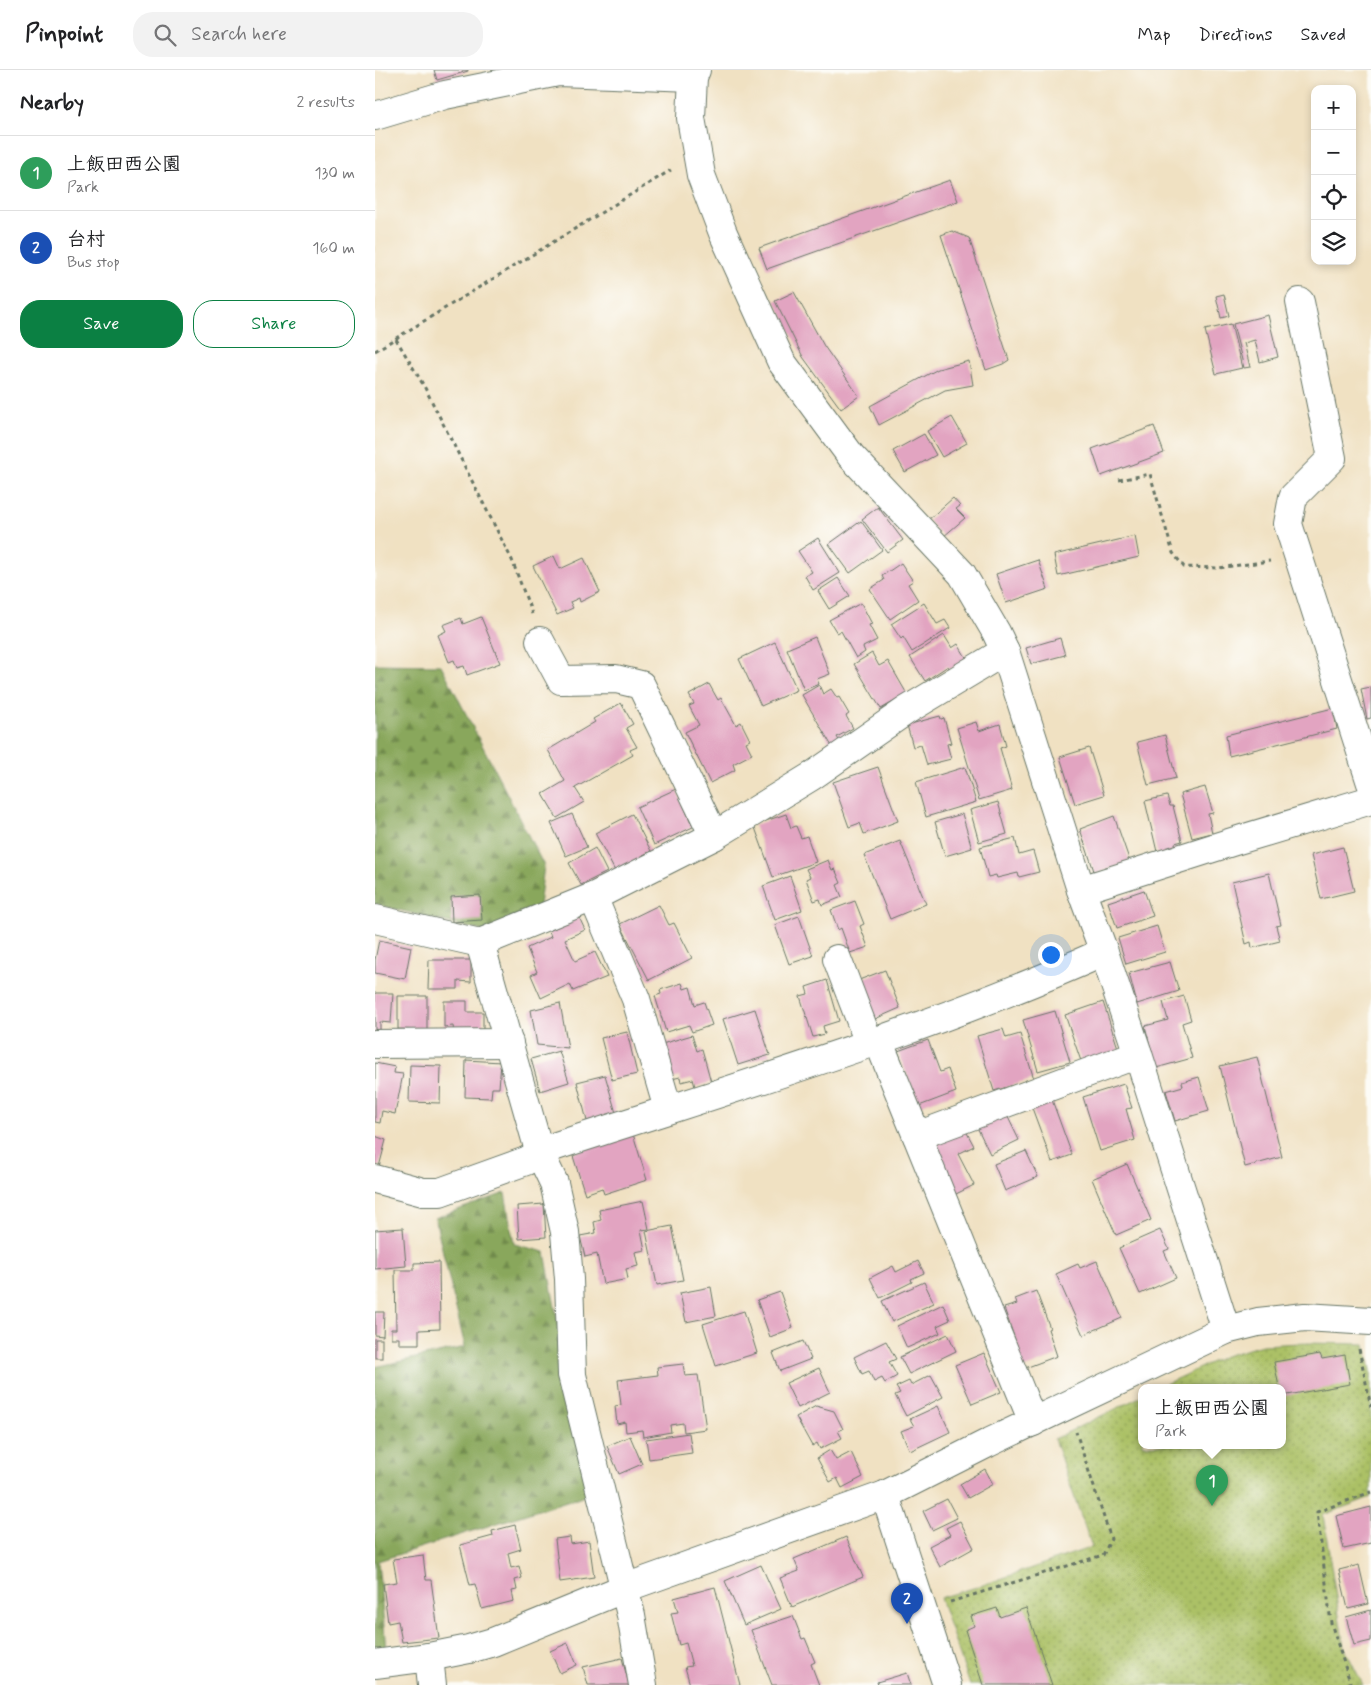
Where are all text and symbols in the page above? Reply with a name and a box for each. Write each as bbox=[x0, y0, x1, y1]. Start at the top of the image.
search box bbox=[133, 12, 483, 57]
text: Pinpoint bbox=[25, 19, 103, 50]
icon: search bbox=[151, 21, 179, 49]
text: Search here bbox=[191, 22, 287, 47]
text: Map bbox=[1138, 23, 1171, 47]
text: Directions bbox=[1199, 23, 1273, 47]
text: Saved bbox=[1301, 23, 1346, 47]
map controls bbox=[1311, 85, 1356, 265]
button: + bbox=[1311, 85, 1356, 130]
text: Nearby bbox=[20, 89, 84, 117]
text: 2 results bbox=[297, 92, 355, 113]
button: − bbox=[1311, 130, 1356, 175]
text: 上飯田西公園 bbox=[67, 152, 181, 177]
text: 1 bbox=[32, 163, 40, 184]
text: 130 m bbox=[314, 163, 355, 184]
button: locate bbox=[1311, 175, 1356, 220]
text: Park bbox=[67, 177, 99, 198]
button: layers bbox=[1311, 220, 1356, 265]
text: 台村 bbox=[67, 227, 105, 252]
text: 2 bbox=[32, 238, 40, 259]
text: 160 m bbox=[312, 238, 355, 259]
text: Bus stop bbox=[67, 252, 120, 273]
button: Save bbox=[20, 300, 183, 348]
button: Share bbox=[193, 300, 355, 348]
your location bbox=[1038, 942, 1064, 968]
popup bbox=[1138, 1384, 1286, 1449]
text: 上飯田西公園 bbox=[1155, 1396, 1269, 1421]
text: Park bbox=[1155, 1421, 1187, 1442]
pin: 1 bbox=[1196, 1465, 1228, 1506]
pin: 2 bbox=[891, 1583, 923, 1624]

